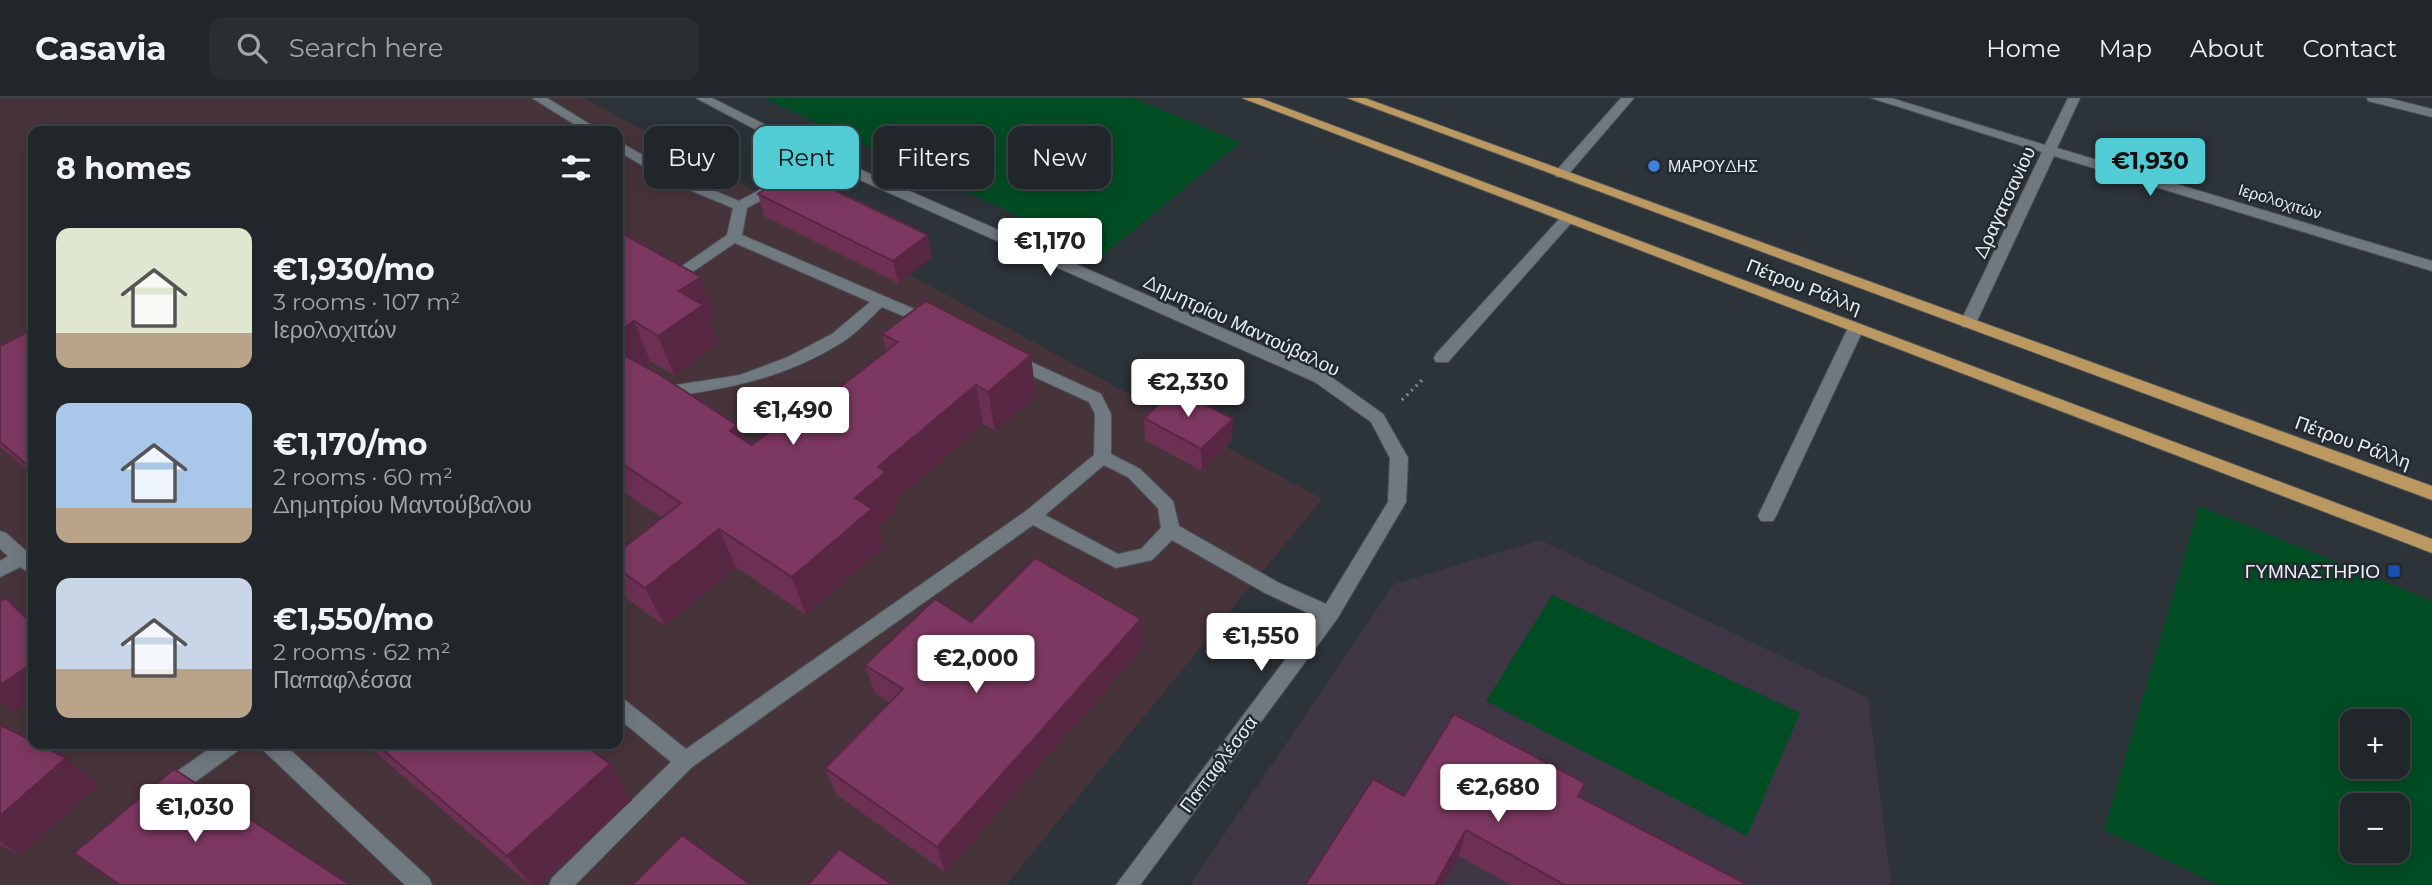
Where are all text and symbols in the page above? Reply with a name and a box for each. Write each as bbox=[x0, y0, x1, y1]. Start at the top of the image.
search box bbox=[209, 17, 699, 80]
text: Casavia bbox=[35, 28, 167, 68]
icon: search bbox=[233, 29, 271, 67]
text: Search here bbox=[289, 32, 443, 64]
text: Home bbox=[1986, 34, 2061, 63]
text: Map bbox=[2099, 34, 2152, 63]
text: About bbox=[2190, 34, 2264, 63]
text: Contact bbox=[2302, 34, 2397, 63]
chip: Buy bbox=[644, 126, 739, 189]
chip: Rent bbox=[753, 126, 859, 189]
chip: Filters bbox=[873, 126, 994, 189]
chip: New bbox=[1008, 126, 1111, 189]
pin: €1,930 bbox=[2093, 139, 2207, 198]
street label: Δραγατσανίου bbox=[1969, 143, 2040, 262]
text: €1,930 bbox=[2111, 147, 2189, 175]
icon: filters bbox=[557, 149, 595, 187]
text: 8 homes bbox=[56, 150, 191, 187]
place label: ΜΑΡΟΥΔΗΣ bbox=[1668, 157, 1758, 176]
marker: ΜΑΡΟΥΔΗΣ bbox=[1646, 158, 1662, 174]
street label: Ιερολοχιτών bbox=[2236, 180, 2324, 223]
pin: €1,170 bbox=[993, 218, 1107, 278]
text: €1,170 bbox=[1014, 227, 1086, 255]
text: €1,930/mo bbox=[273, 251, 435, 288]
street label: Πέτρου Ράλλη bbox=[1743, 254, 1865, 319]
icon: home bbox=[112, 256, 196, 340]
street label: Δημητρίου Μαντούβαλου bbox=[1140, 270, 1344, 381]
text: 3 rooms · 107 m² bbox=[273, 288, 460, 316]
text: Ιερολοχιτών bbox=[273, 316, 396, 344]
pin: €2,330 bbox=[1131, 360, 1245, 419]
text: €2,330 bbox=[1147, 368, 1229, 396]
pin: €1,490 bbox=[736, 388, 850, 447]
text: €1,490 bbox=[753, 396, 833, 424]
street label: Πέτρου Ράλλη bbox=[2292, 411, 2414, 474]
text: €1,170/mo bbox=[273, 426, 427, 463]
icon: home bbox=[112, 431, 196, 515]
text: 2 rooms · 60 m² bbox=[273, 463, 453, 491]
text: Δημητρίου Μαντούβαλου bbox=[273, 491, 532, 519]
place label: ΓΥΜΝΑΣΤΗΡΙΟ bbox=[2245, 560, 2380, 583]
marker: ΓΥΜΝΑΣΤΗΡΙΟ bbox=[2386, 563, 2402, 579]
text: €1,550/mo bbox=[273, 601, 434, 638]
icon: home bbox=[112, 606, 196, 690]
pin: €1,550 bbox=[1204, 614, 1318, 673]
text: €1,550 bbox=[1223, 622, 1299, 650]
pin: €2,000 bbox=[919, 636, 1033, 695]
text: 2 rooms · 62 m² bbox=[273, 638, 451, 666]
text: €2,000 bbox=[934, 644, 1018, 672]
text: Παπαφλέσσα bbox=[273, 666, 412, 694]
map controls bbox=[2340, 709, 2410, 863]
button: + bbox=[2340, 709, 2410, 779]
street label: Παπαφλέσσα bbox=[1175, 711, 1262, 817]
pin: €2,680 bbox=[1441, 764, 1555, 824]
text: €2,680 bbox=[1456, 773, 1540, 801]
pin: €1,030 bbox=[138, 784, 252, 844]
text: €1,030 bbox=[156, 793, 234, 821]
button: − bbox=[2340, 793, 2410, 863]

